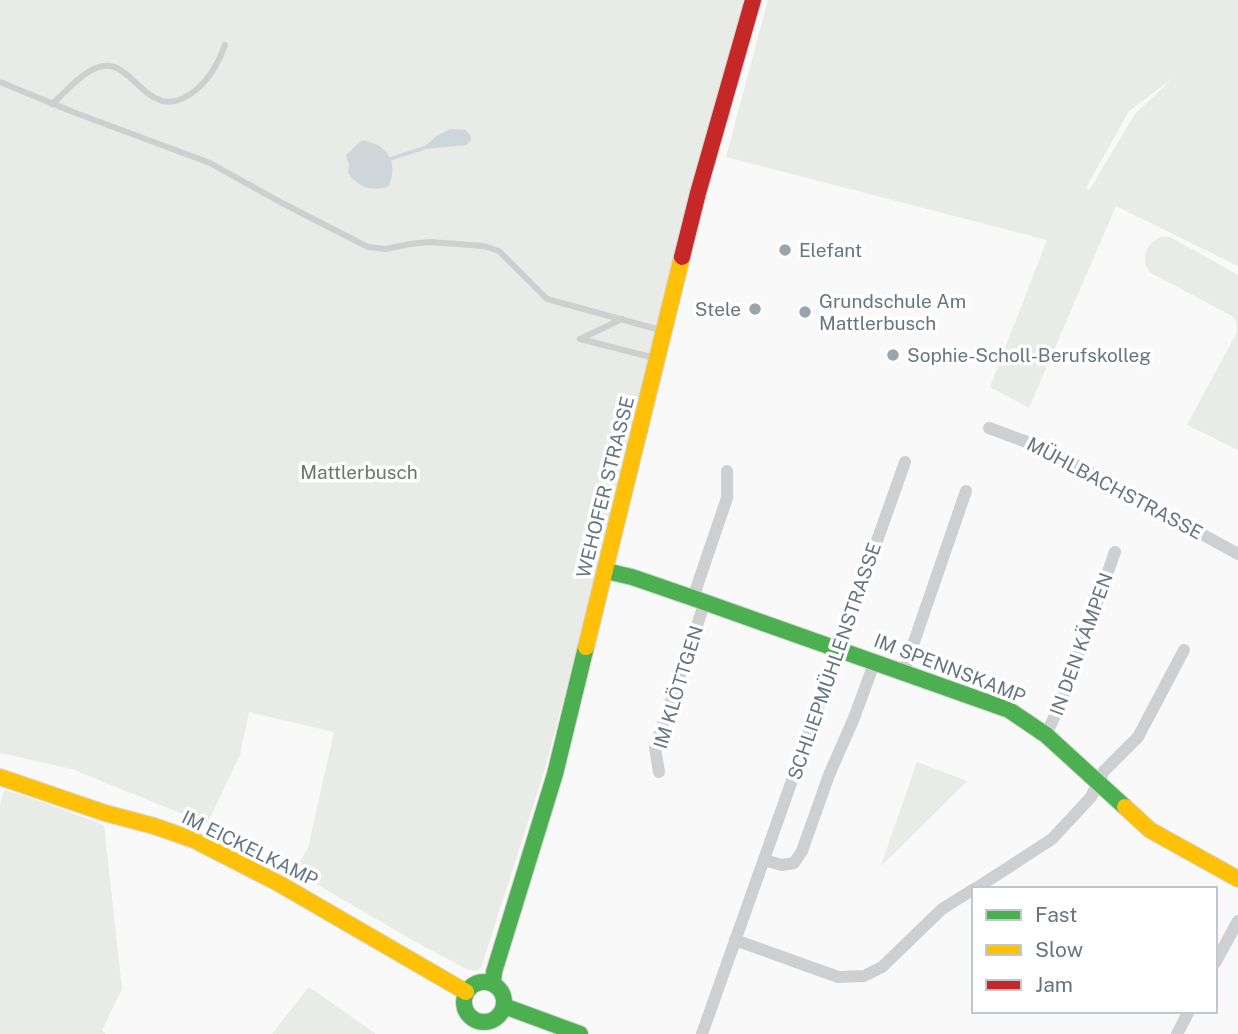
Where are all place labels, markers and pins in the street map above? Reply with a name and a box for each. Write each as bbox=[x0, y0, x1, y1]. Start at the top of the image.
place label: Elefant bbox=[799, 239, 862, 261]
marker: Elefant bbox=[777, 242, 793, 258]
place label: Grundschule Am Mattlerbusch bbox=[819, 290, 966, 334]
place label: Stele bbox=[695, 298, 741, 320]
marker: Stele bbox=[747, 301, 763, 317]
marker: Grundschule Am Mattlerbusch bbox=[797, 304, 813, 320]
place label: Sophie-Scholl-Berufskolleg bbox=[907, 344, 1151, 366]
marker: Sophie-Scholl-Berufskolleg bbox=[885, 347, 901, 363]

